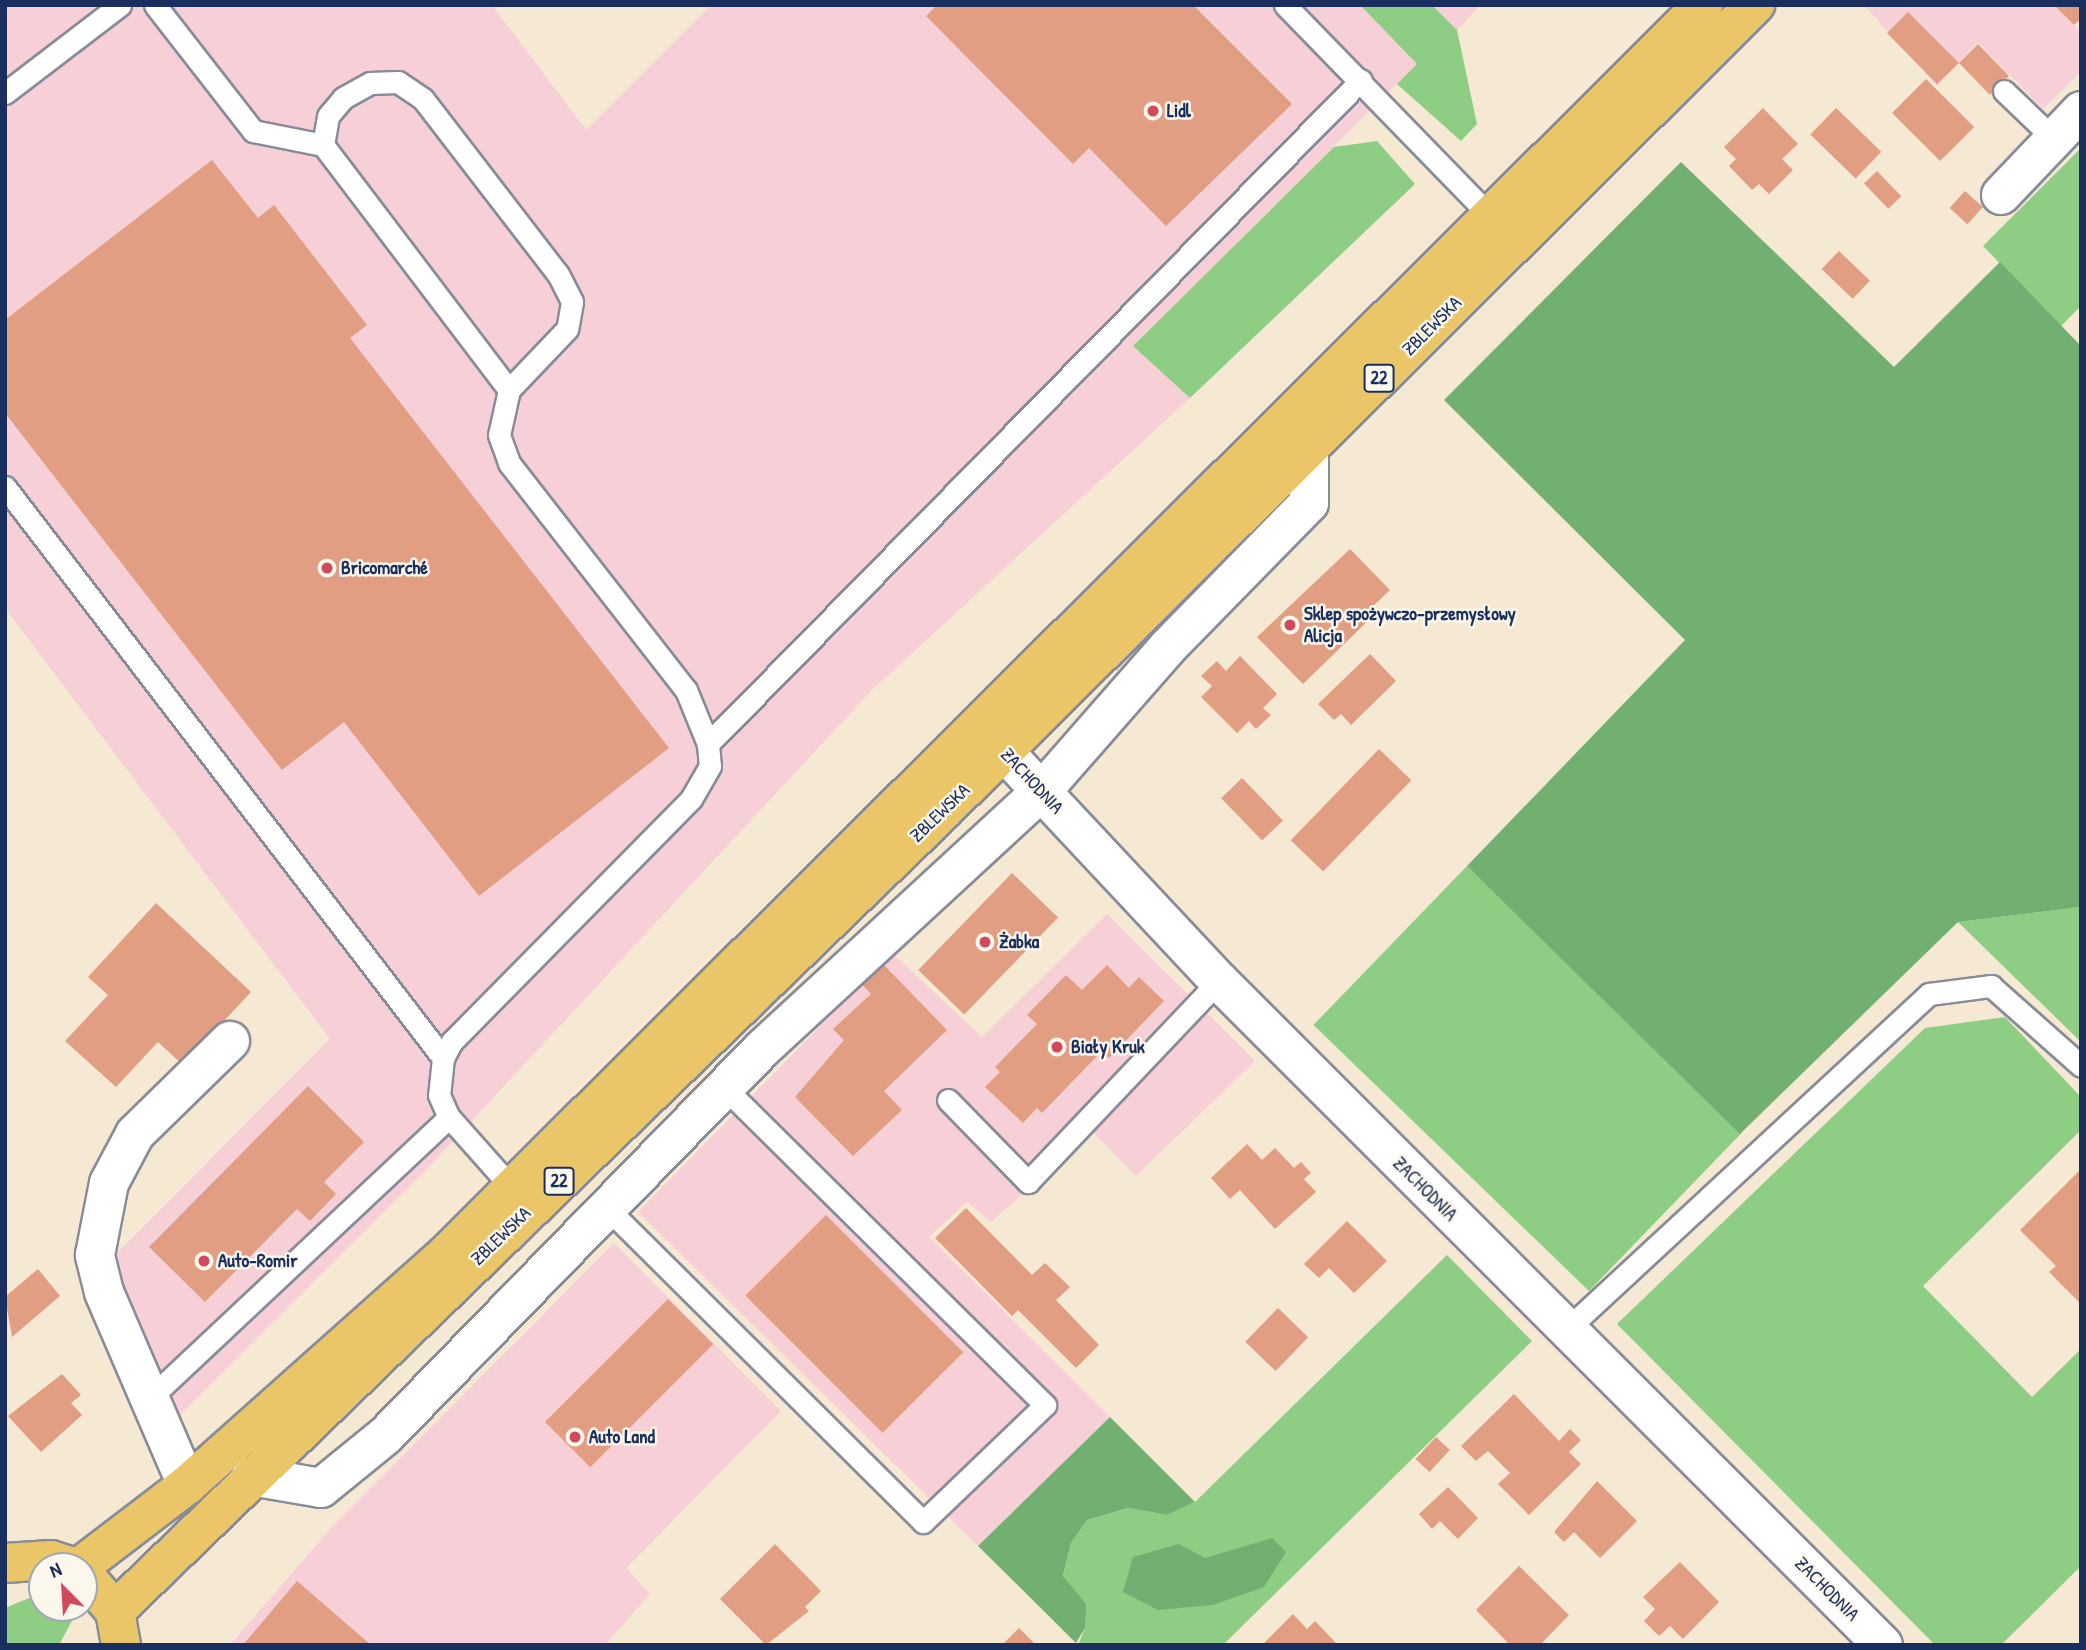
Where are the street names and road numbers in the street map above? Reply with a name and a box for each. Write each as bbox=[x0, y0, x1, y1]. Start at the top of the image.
street label: ZBLEWSKA bbox=[1398, 292, 1466, 360]
road number: 22 bbox=[1363, 364, 1395, 392]
street label: ZACHODNIA bbox=[996, 743, 1068, 819]
street label: ZBLEWSKA bbox=[905, 779, 975, 847]
street label: ZACHODNIA bbox=[1388, 1152, 1462, 1226]
road number: 22 bbox=[543, 1166, 575, 1196]
street label: ZBLEWSKA bbox=[466, 1202, 536, 1270]
street label: ZACHODNIA bbox=[1790, 1552, 1864, 1626]

